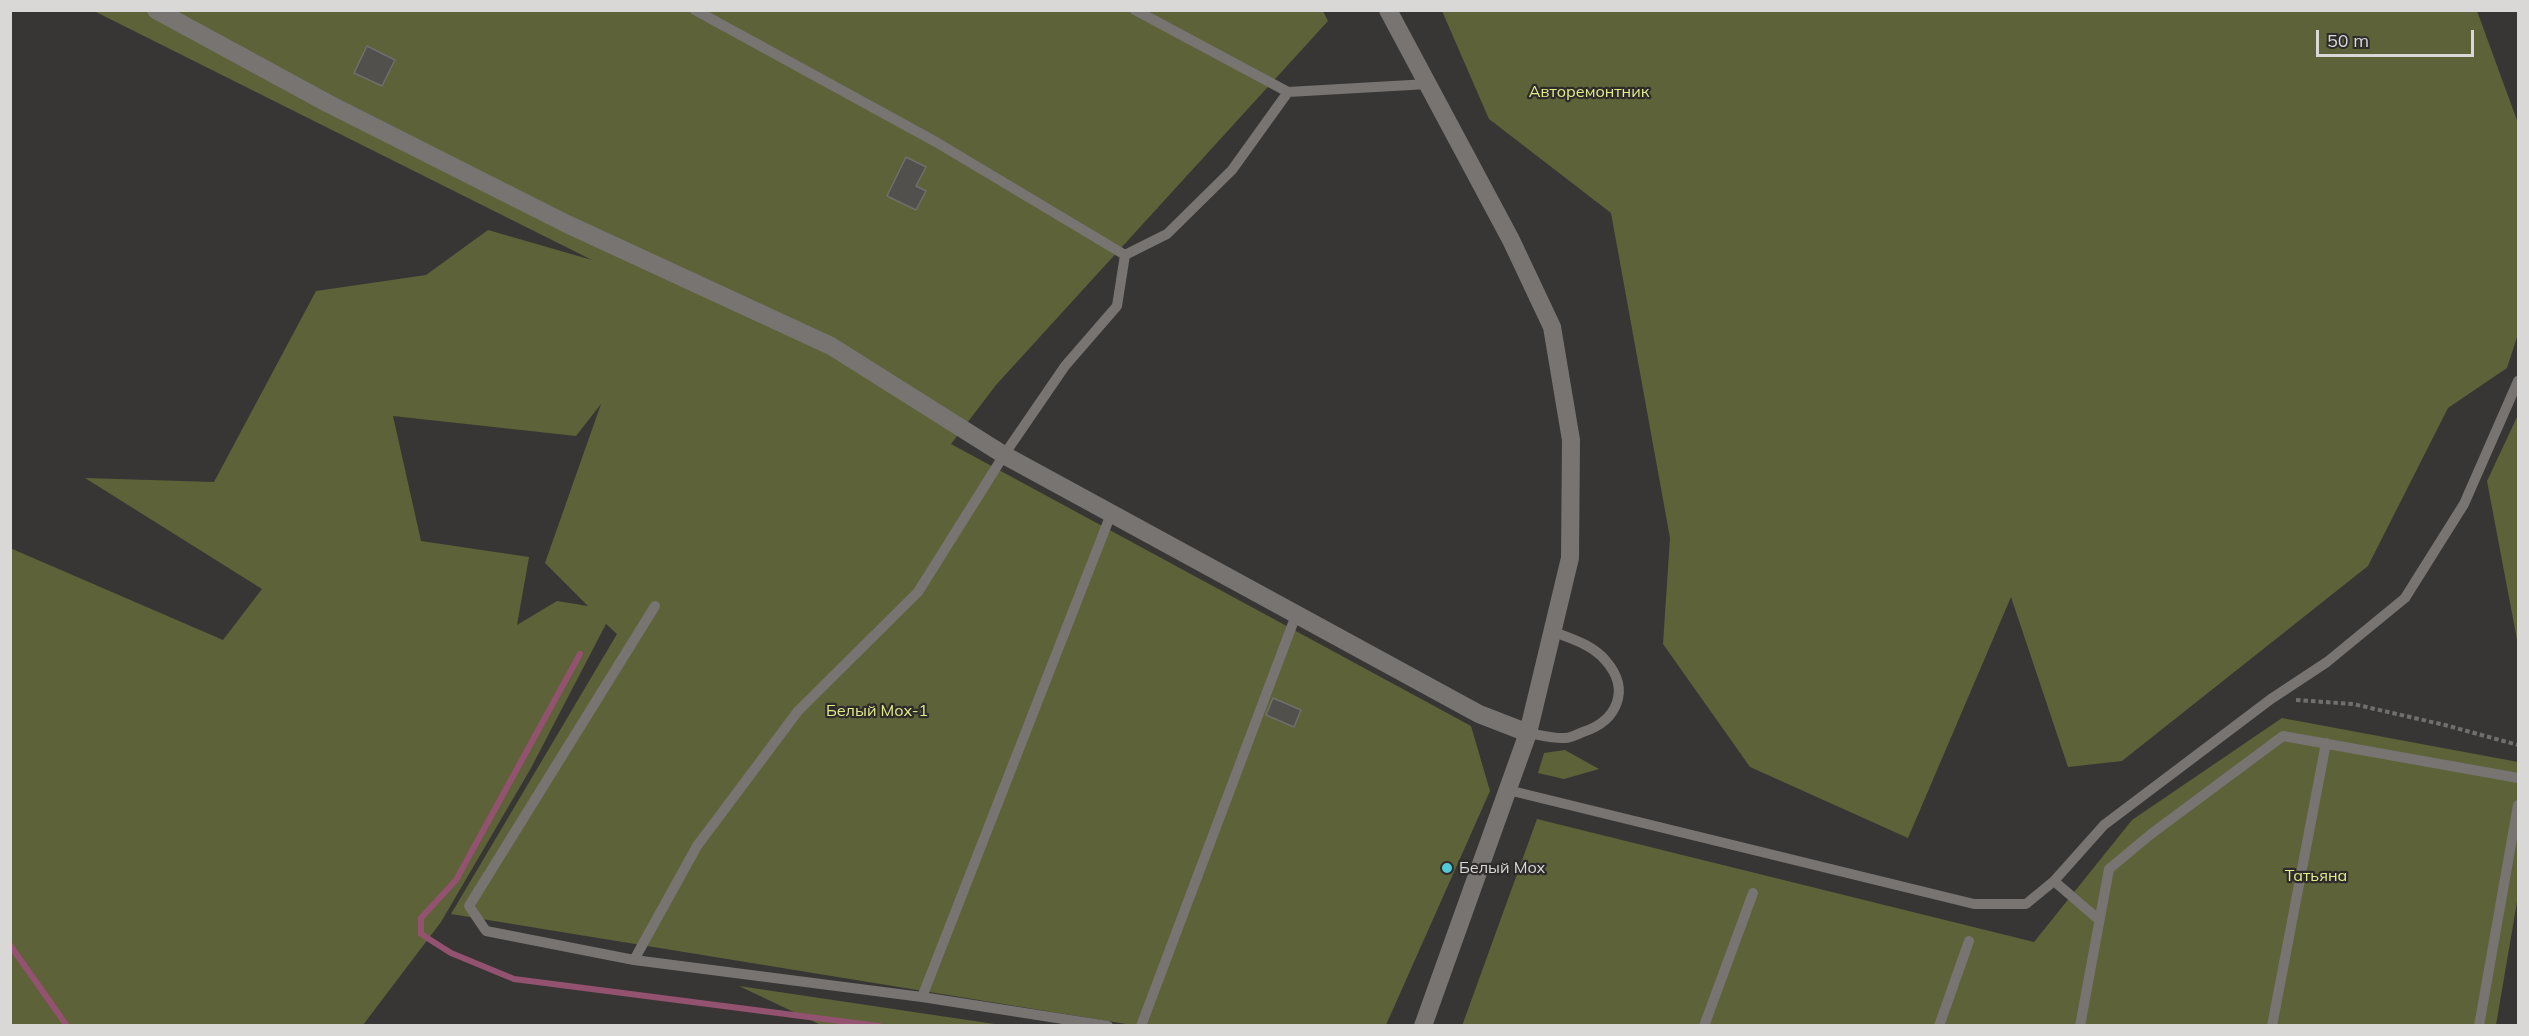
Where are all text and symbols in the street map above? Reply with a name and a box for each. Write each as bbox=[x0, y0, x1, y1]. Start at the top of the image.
scale bar bbox=[2319, 18, 2476, 56]
text: 50 m bbox=[2327, 29, 2369, 52]
park label: Авторемонтник bbox=[1529, 82, 1649, 102]
park label: Белый Мох-1 bbox=[826, 701, 928, 721]
place label: Белый Мох bbox=[1459, 858, 1545, 878]
marker: Белый Мох bbox=[1440, 861, 1454, 875]
park label: Татьяна bbox=[2285, 866, 2347, 886]

